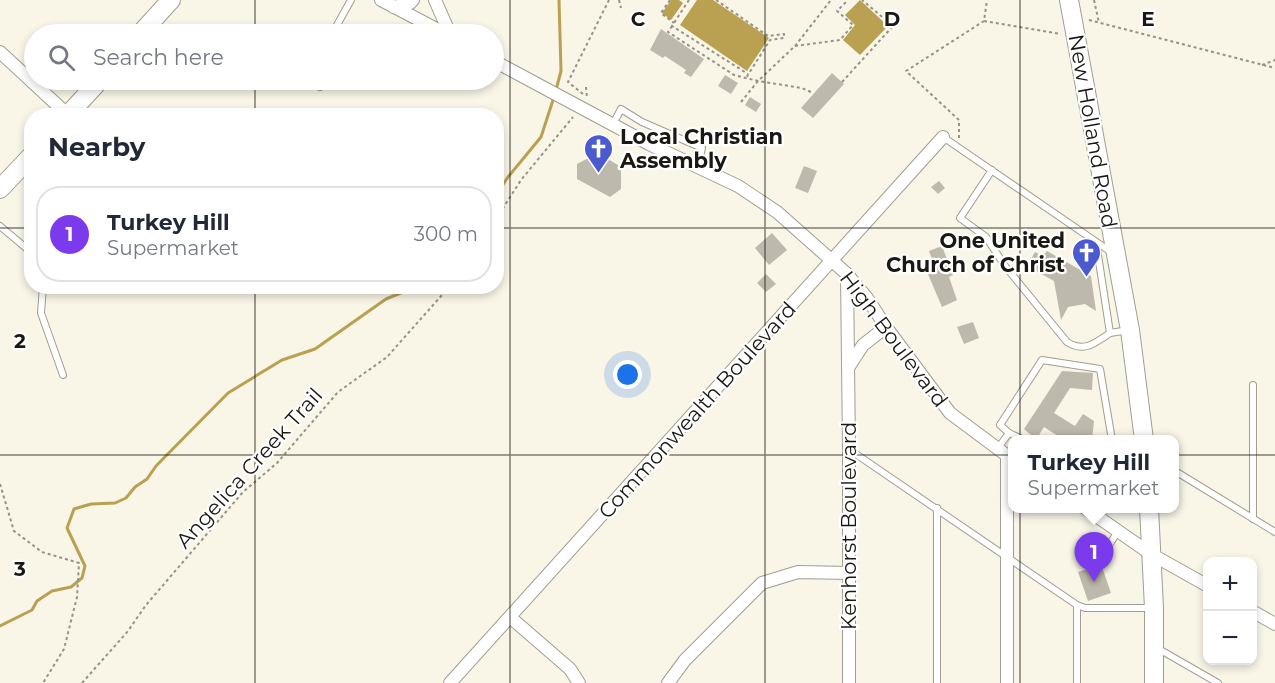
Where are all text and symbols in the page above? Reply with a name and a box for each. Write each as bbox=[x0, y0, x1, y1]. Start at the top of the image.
text: C bbox=[631, 7, 646, 31]
text: D bbox=[884, 7, 900, 31]
text: E bbox=[1141, 7, 1155, 31]
search box bbox=[24, 24, 504, 90]
street label: New Holland Road bbox=[1064, 32, 1122, 230]
icon: search bbox=[45, 41, 78, 74]
text: Search here bbox=[93, 44, 224, 71]
place label: Local Christian Assembly bbox=[619, 124, 783, 173]
text: Nearby bbox=[48, 131, 145, 163]
church icon: Local Christian Assembly bbox=[583, 132, 615, 174]
text: Turkey Hill bbox=[107, 209, 230, 236]
text: 1 bbox=[66, 222, 73, 246]
text: 300 m bbox=[414, 222, 478, 246]
place label: One United Church of Christ bbox=[886, 228, 1065, 277]
text: Supermarket bbox=[107, 236, 239, 260]
church icon: One United Church of Christ bbox=[1070, 236, 1102, 278]
street label: High Boulevard bbox=[835, 266, 953, 412]
street label: Commonwealth Boulevard bbox=[593, 297, 801, 523]
text: 2 bbox=[14, 329, 26, 353]
your location bbox=[613, 360, 642, 389]
street label: Angelica Creek Trail bbox=[171, 383, 327, 553]
street label: Kenhorst Boulevard bbox=[836, 422, 861, 630]
popup bbox=[1008, 435, 1179, 513]
text: Turkey Hill bbox=[1028, 449, 1150, 476]
text: Supermarket bbox=[1028, 476, 1159, 500]
pin: 1 bbox=[1074, 532, 1114, 582]
text: 3 bbox=[13, 557, 26, 581]
map controls bbox=[1203, 557, 1257, 665]
button: + bbox=[1203, 557, 1257, 611]
button: − bbox=[1203, 611, 1257, 665]

